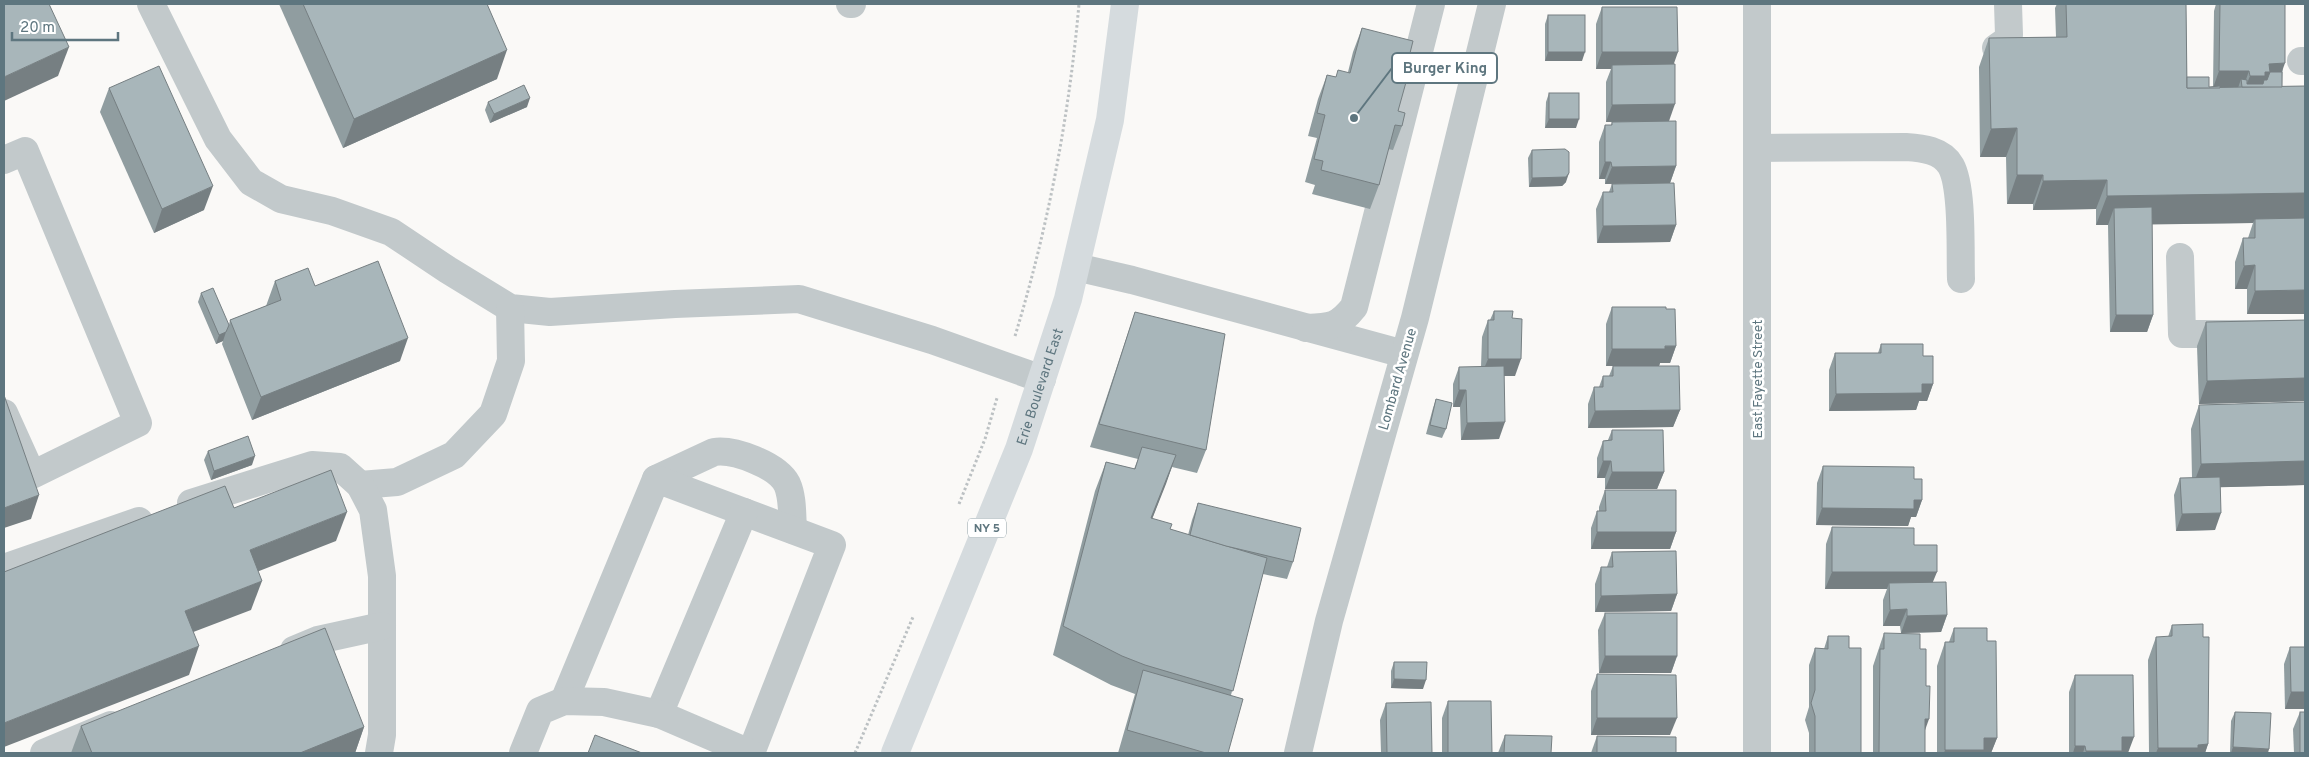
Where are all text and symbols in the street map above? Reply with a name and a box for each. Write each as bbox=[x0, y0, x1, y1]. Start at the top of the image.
scale bar bbox=[12, 10, 119, 42]
text: 20 m bbox=[20, 19, 55, 38]
callout: Burger King bbox=[1392, 53, 1497, 83]
text: Burger King bbox=[1403, 60, 1487, 79]
street label: East Fayette Street bbox=[1750, 319, 1767, 439]
street label: Erie Boulevard East bbox=[1014, 326, 1068, 448]
street label: Lombard Avenue bbox=[1376, 326, 1421, 432]
road number: NY 5 bbox=[968, 518, 1006, 538]

